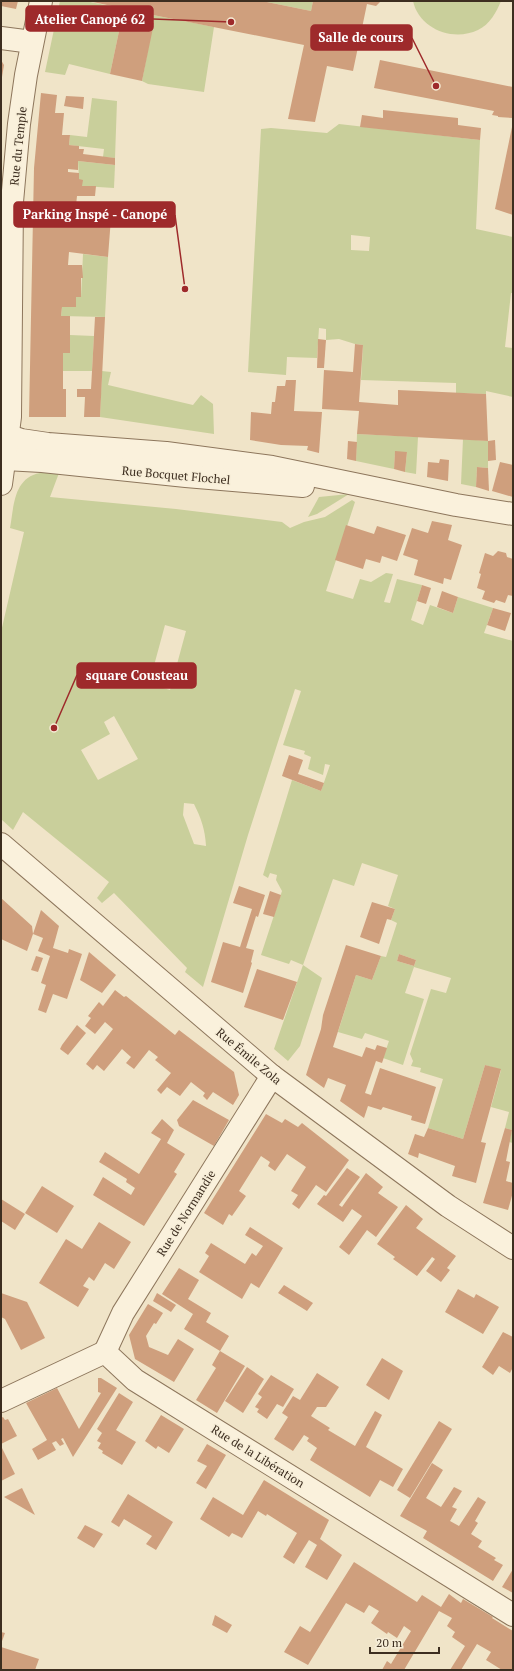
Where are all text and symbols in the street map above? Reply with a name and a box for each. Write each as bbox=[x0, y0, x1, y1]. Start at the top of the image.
callout: Atelier Canopé 62 bbox=[26, 6, 153, 31]
text: Atelier Canopé 62 bbox=[35, 10, 145, 28]
callout: Salle de cours bbox=[311, 25, 412, 50]
text: Salle de cours bbox=[318, 28, 404, 46]
street label: Rue du Temple bbox=[6, 106, 30, 186]
callout: Parking Inspé - Canopé bbox=[14, 202, 175, 227]
text: Parking Inspé - Canopé bbox=[23, 205, 167, 223]
street label: Rue Bocquet Flochel bbox=[121, 463, 231, 487]
callout: square Cousteau bbox=[77, 663, 196, 688]
text: square Cousteau bbox=[86, 666, 188, 684]
street label: Rue Émile Zola bbox=[213, 1024, 285, 1088]
street label: Rue de Normandie bbox=[153, 1167, 219, 1259]
street label: Rue de la Libération bbox=[209, 1421, 307, 1491]
scale bar bbox=[370, 1629, 439, 1655]
text: 20 m bbox=[376, 1635, 403, 1650]

